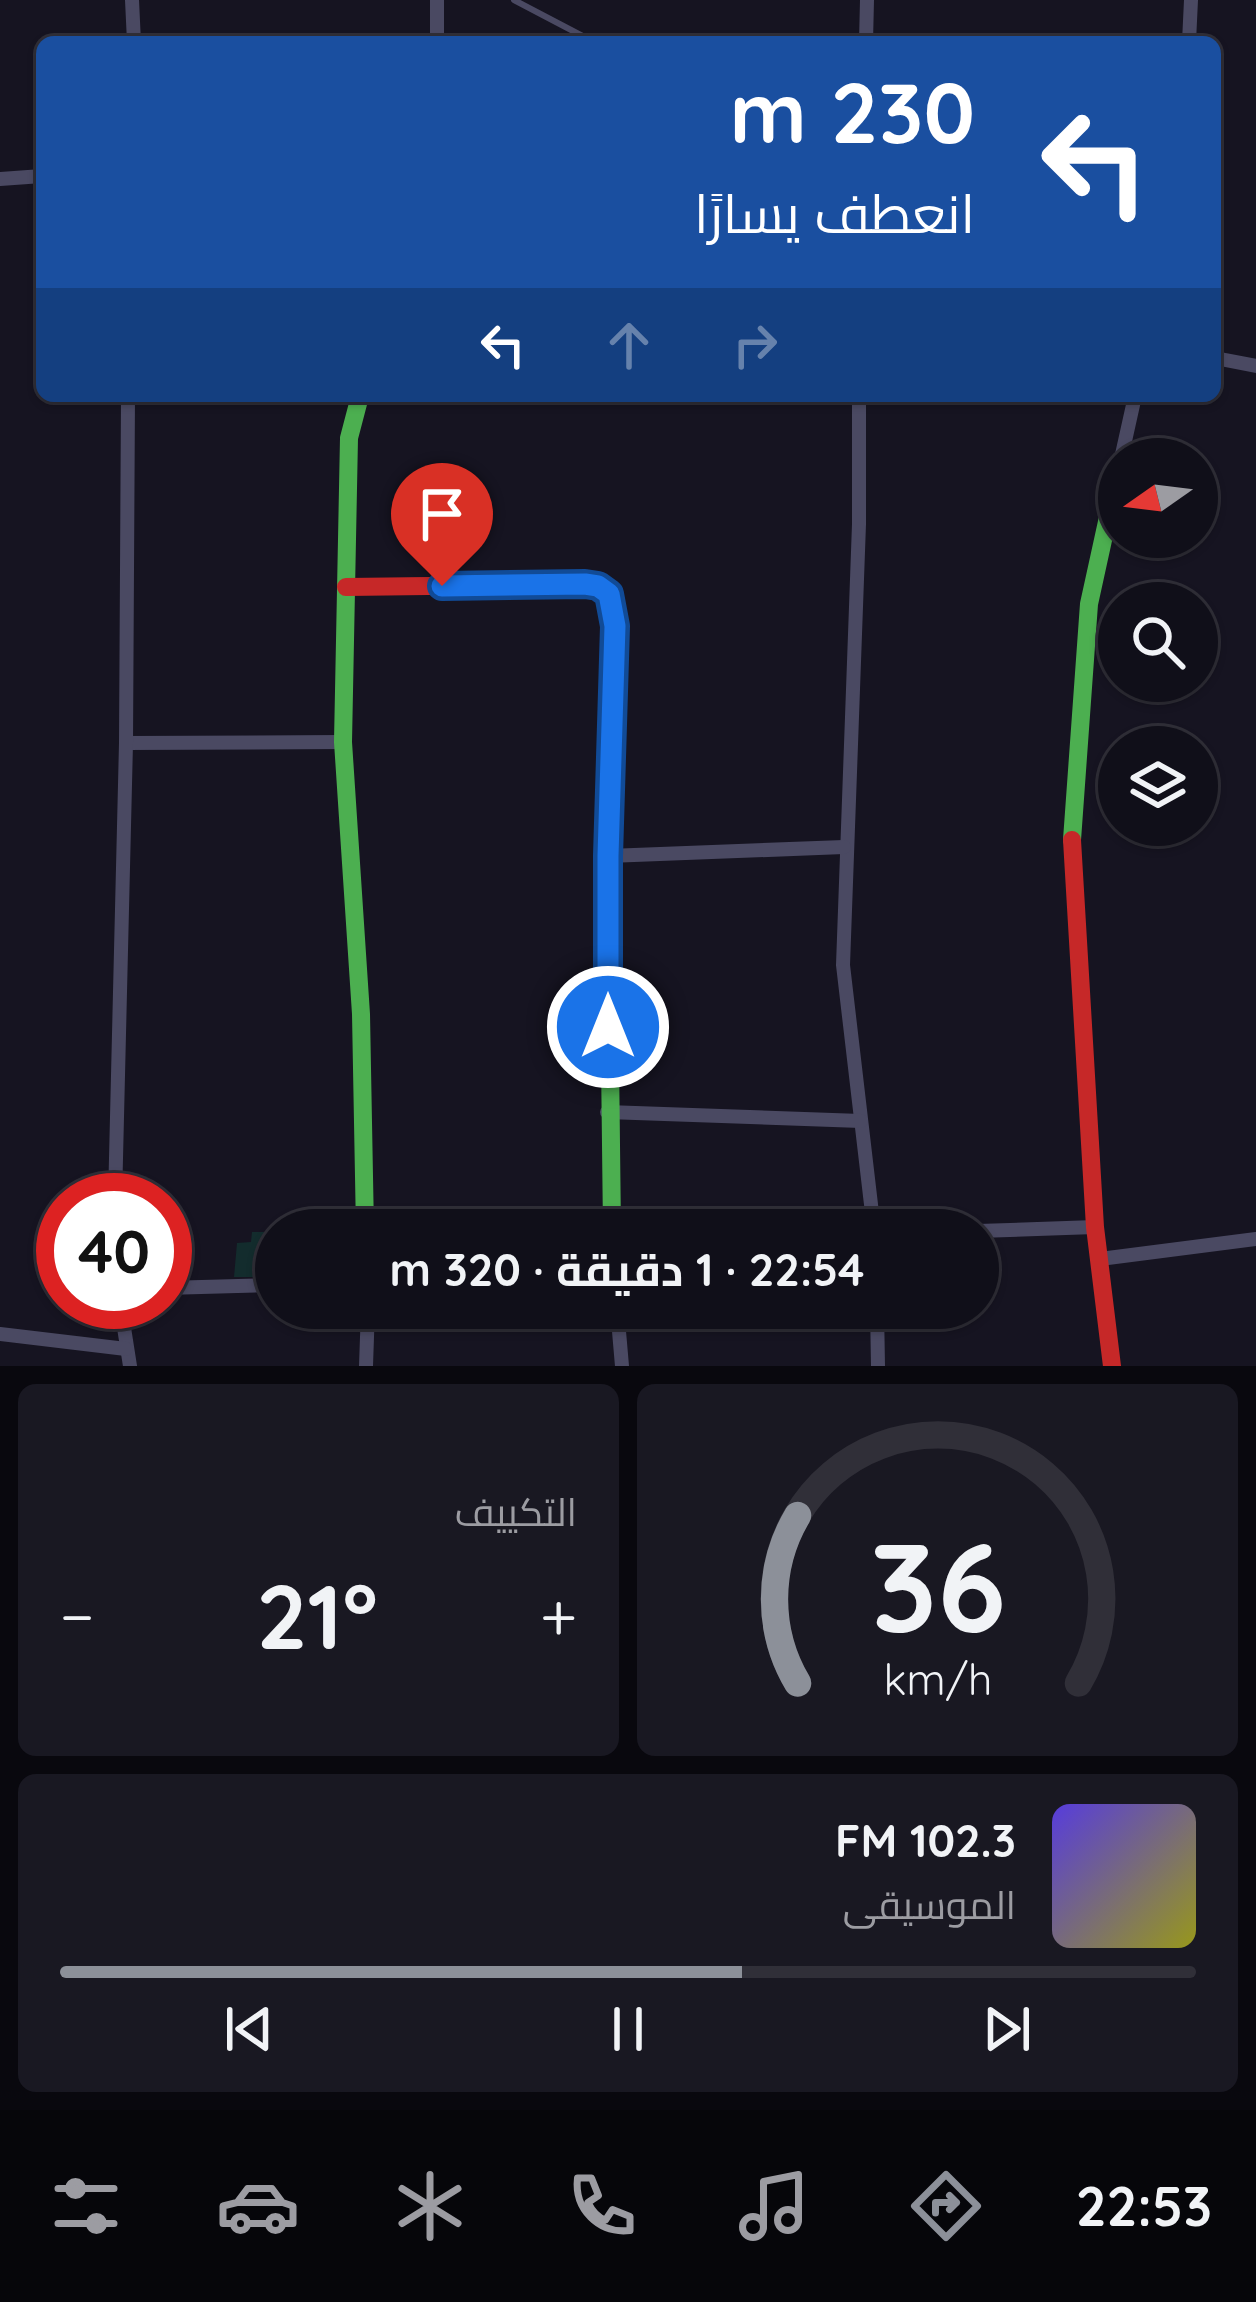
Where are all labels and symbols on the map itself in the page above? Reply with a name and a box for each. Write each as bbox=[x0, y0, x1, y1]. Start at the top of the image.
north arrow bbox=[1098, 438, 1218, 558]
pin bbox=[391, 463, 493, 586]
position arrow bbox=[545, 964, 671, 1090]
speed limit sign: 40 bbox=[36, 1173, 192, 1329]

